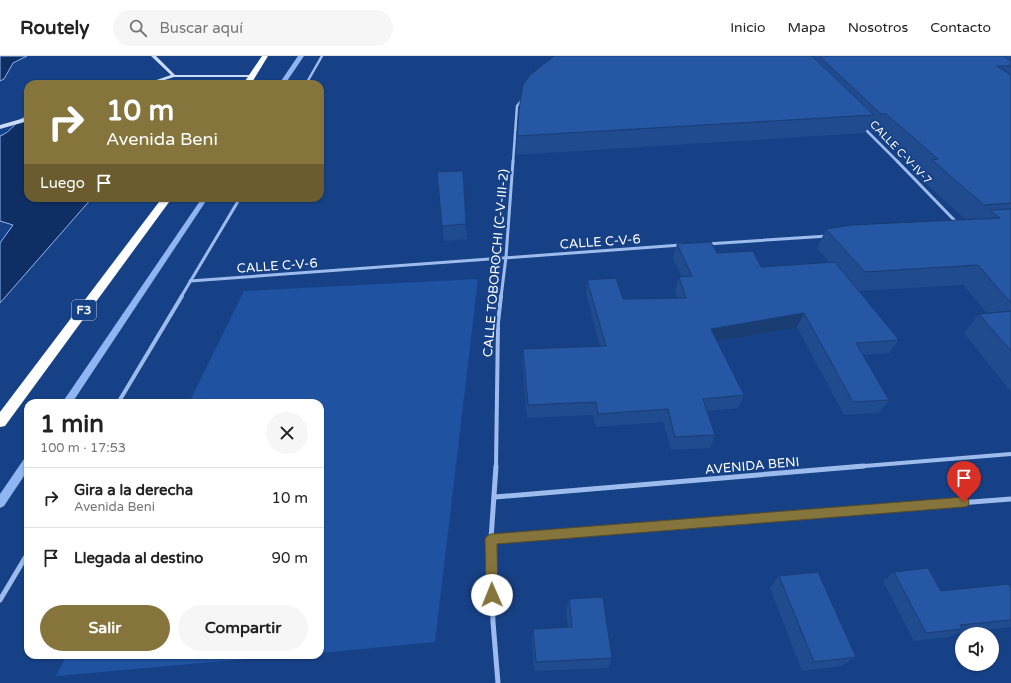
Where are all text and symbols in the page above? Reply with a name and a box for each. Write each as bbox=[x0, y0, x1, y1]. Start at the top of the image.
search box bbox=[113, 10, 393, 46]
text: Routely bbox=[20, 17, 89, 39]
icon: search bbox=[127, 17, 149, 39]
text: Buscar aquí bbox=[159, 19, 243, 37]
text: Inicio bbox=[730, 19, 766, 36]
text: Mapa bbox=[788, 19, 826, 36]
text: Nosotros bbox=[848, 19, 908, 36]
text: Contacto bbox=[930, 19, 991, 36]
text: 10 m bbox=[106, 94, 174, 128]
icon: right bbox=[40, 96, 92, 148]
street label: CALLE C-V-IV-7 bbox=[867, 118, 934, 187]
text: Avenida Beni bbox=[106, 128, 218, 150]
street label: CALLE TOBOROCHI (C-V-III-2) bbox=[480, 168, 512, 358]
icon: arrive bbox=[93, 172, 115, 194]
text: Luego bbox=[40, 174, 85, 192]
street label: CALLE C-V-6 bbox=[559, 231, 641, 253]
street label: CALLE C-V-6 bbox=[236, 255, 318, 277]
road number: F3 bbox=[72, 300, 96, 320]
text: 1 min bbox=[40, 410, 104, 439]
button: close bbox=[266, 412, 308, 454]
text: 100 m · 17:53 bbox=[40, 440, 126, 456]
street label: AVENIDA BENI bbox=[704, 454, 800, 478]
pin bbox=[947, 461, 981, 502]
icon: arrive bbox=[953, 467, 975, 489]
text: Gira a la derecha bbox=[74, 481, 193, 499]
icon: right bbox=[40, 487, 62, 509]
text: 10 m bbox=[271, 489, 308, 507]
text: Avenida Beni bbox=[74, 499, 155, 515]
icon: arrive bbox=[40, 547, 62, 569]
text: Llegada al destino bbox=[74, 549, 203, 567]
text: 90 m bbox=[271, 549, 308, 567]
position arrow bbox=[471, 574, 513, 616]
button: Salir bbox=[40, 605, 170, 651]
button: Compartir bbox=[178, 605, 308, 651]
map controls bbox=[955, 627, 999, 671]
button: sound bbox=[955, 627, 999, 671]

